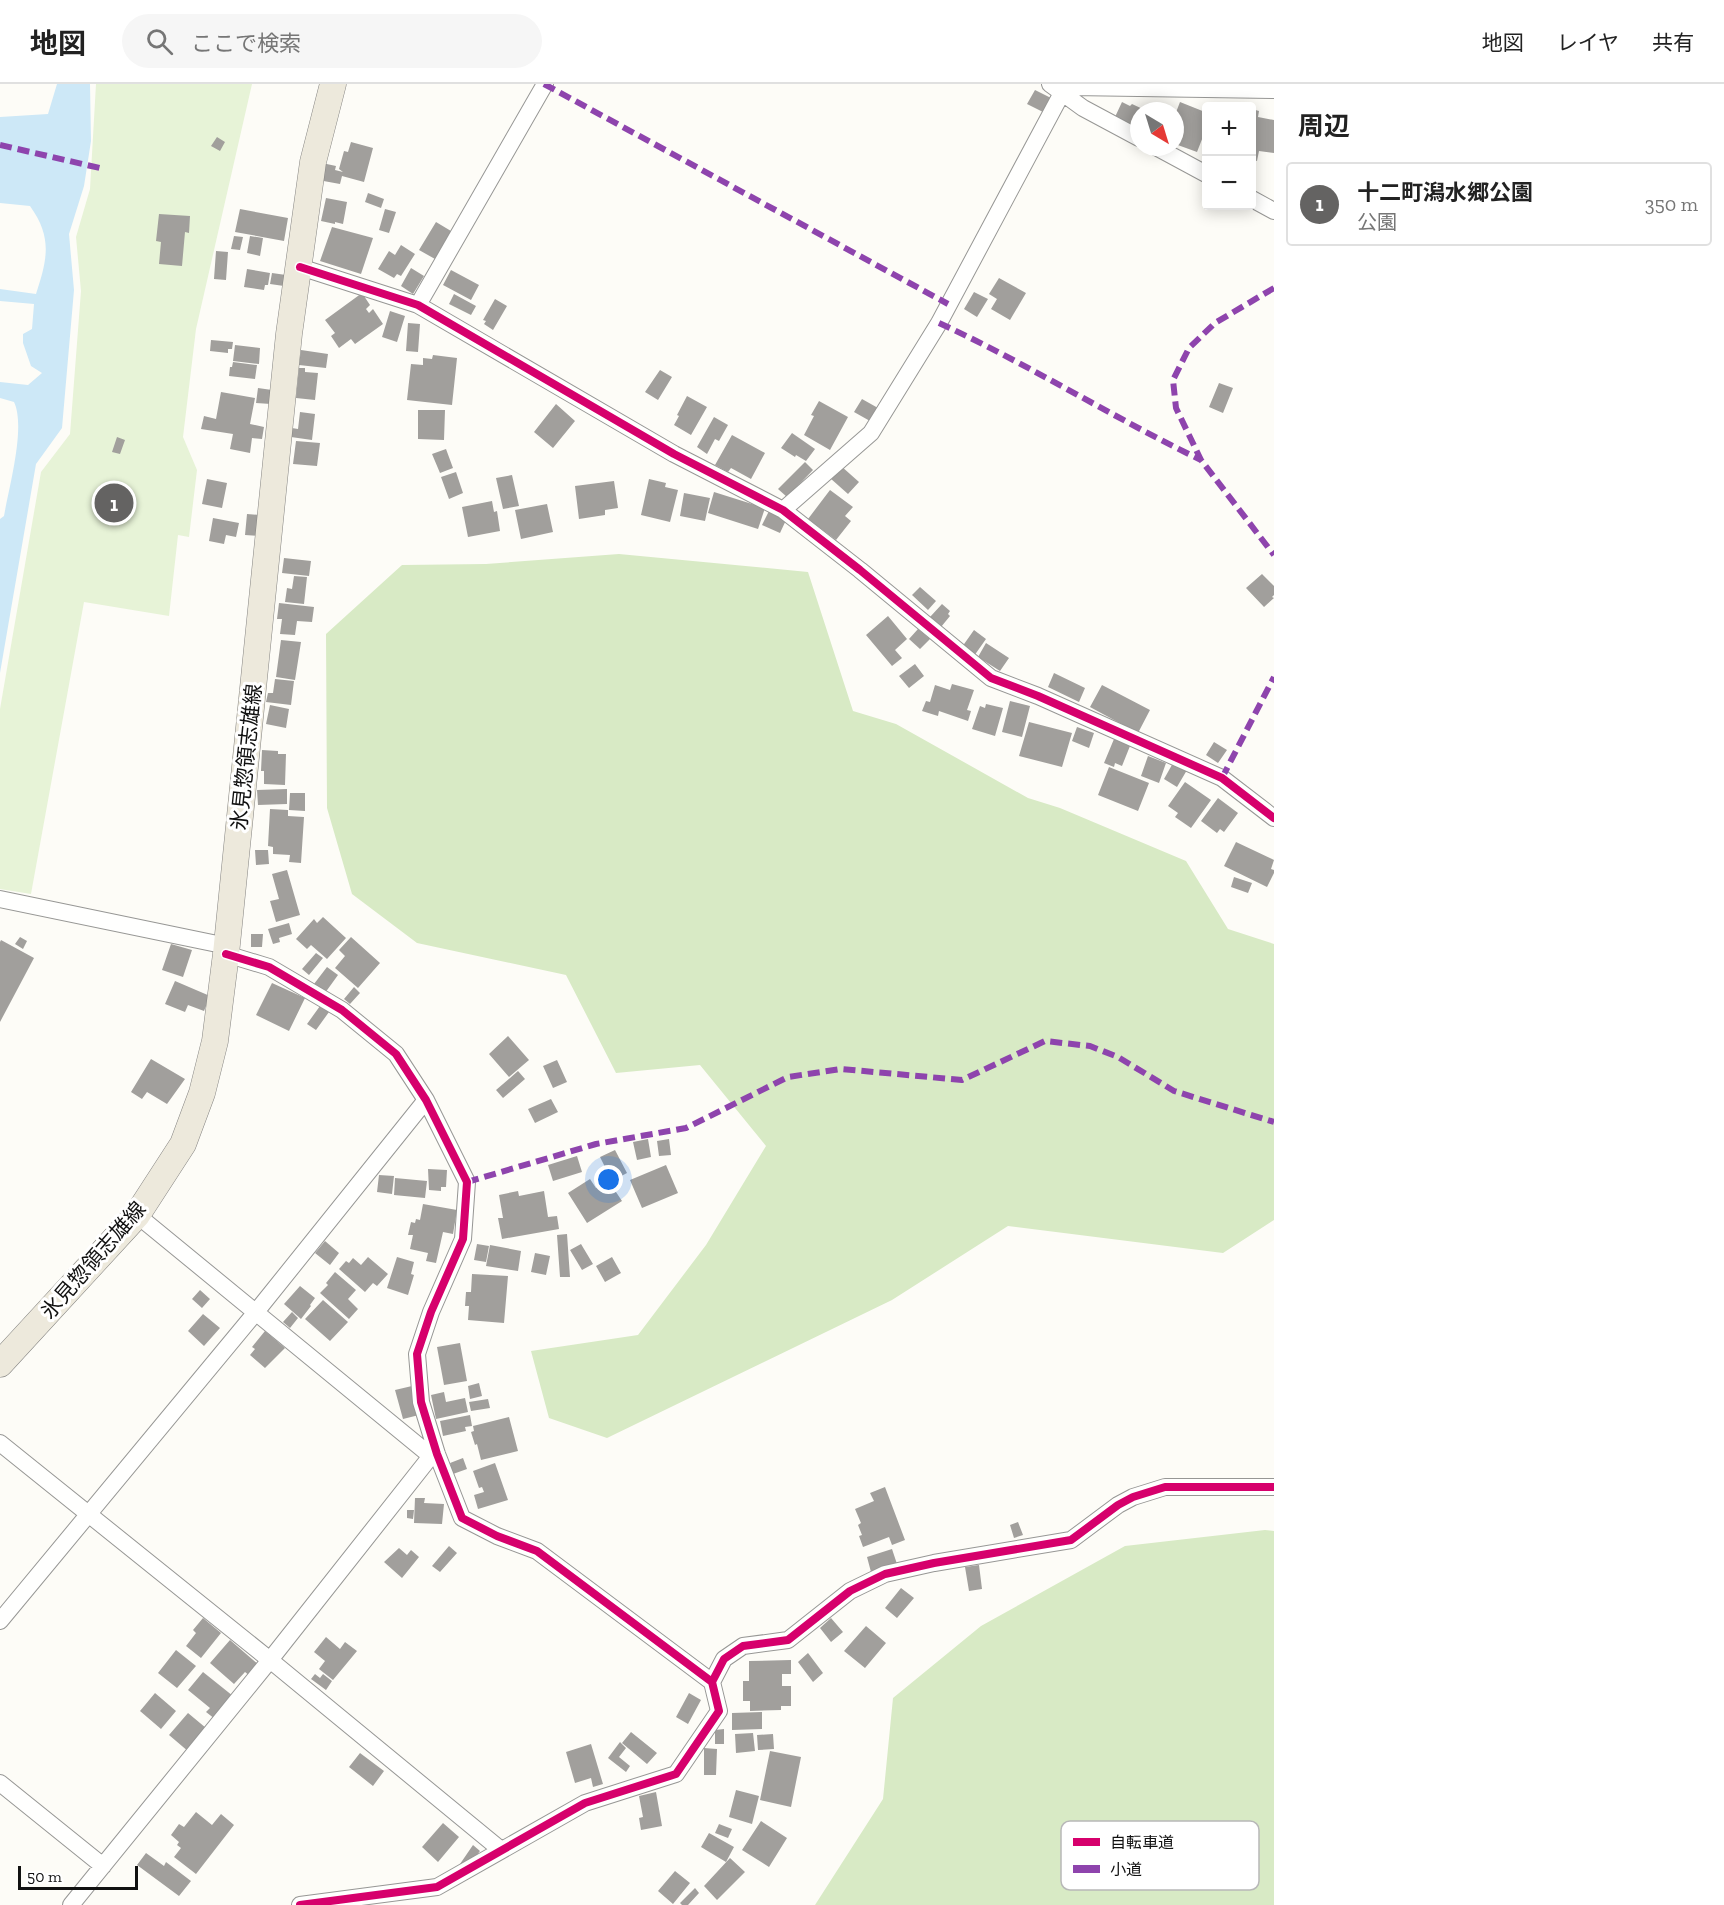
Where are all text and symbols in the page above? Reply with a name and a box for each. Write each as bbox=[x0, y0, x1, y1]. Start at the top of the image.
search box bbox=[122, 14, 542, 68]
icon: search bbox=[143, 25, 176, 58]
text: 地図 bbox=[30, 27, 86, 60]
text: ここで検索 bbox=[191, 30, 301, 57]
text: 地図 bbox=[1482, 30, 1524, 55]
text: レイヤ bbox=[1557, 30, 1619, 55]
text: 共有 bbox=[1652, 30, 1694, 55]
north arrow bbox=[1130, 102, 1184, 156]
map controls bbox=[1202, 102, 1256, 210]
button: + bbox=[1202, 102, 1256, 156]
text: 周辺 bbox=[1298, 110, 1350, 142]
button: − bbox=[1202, 156, 1256, 210]
text: 十二町潟水郷公園 bbox=[1357, 179, 1533, 206]
text: 1 bbox=[1315, 192, 1324, 216]
text: 350 m bbox=[1645, 192, 1698, 216]
text: 公園 bbox=[1357, 210, 1397, 234]
pin: 1 bbox=[94, 480, 134, 526]
street label: 氷見惣領志雄線 bbox=[226, 683, 266, 831]
your location bbox=[594, 1165, 623, 1194]
street label: 氷見惣領志雄線 bbox=[35, 1196, 151, 1324]
legend bbox=[1061, 1821, 1259, 1890]
text: 自転車道 bbox=[1110, 1833, 1174, 1852]
text: 小道 bbox=[1110, 1860, 1142, 1879]
scale bar bbox=[18, 1863, 138, 1890]
text: 50 m bbox=[27, 1867, 62, 1886]

